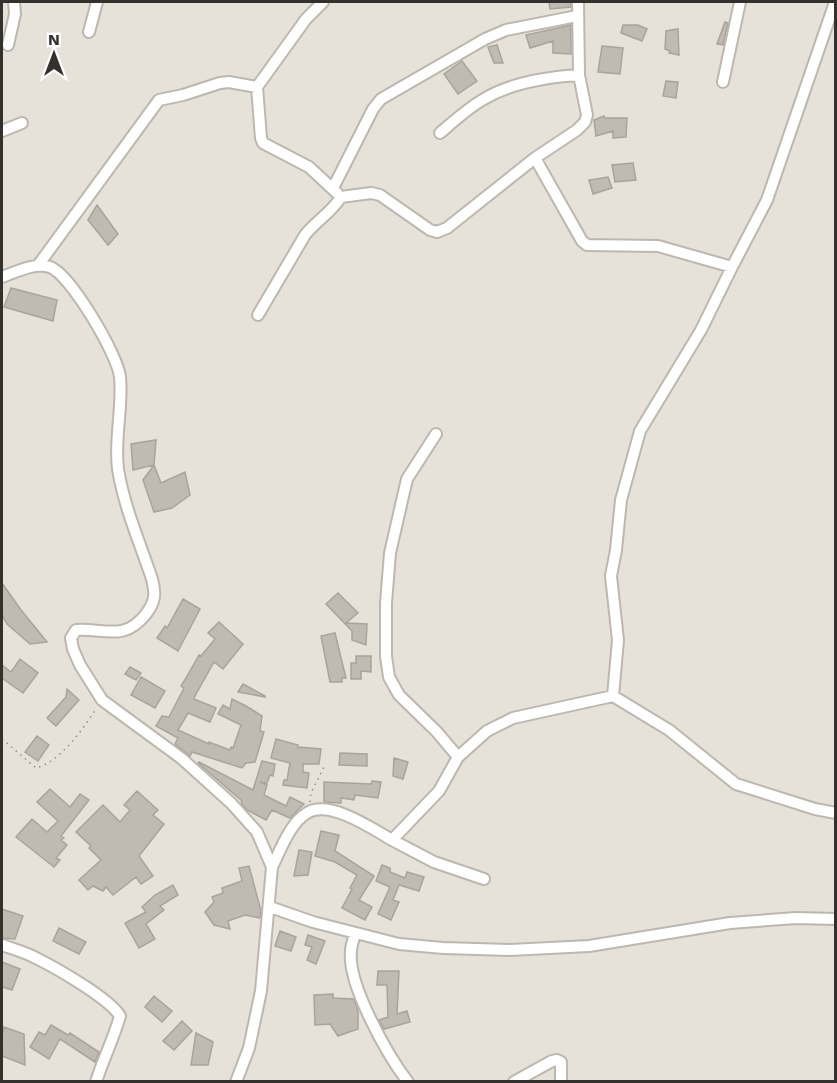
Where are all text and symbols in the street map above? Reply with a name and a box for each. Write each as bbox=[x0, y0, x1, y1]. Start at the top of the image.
north arrow bbox=[24, 24, 84, 84]
text: N bbox=[48, 30, 60, 49]

